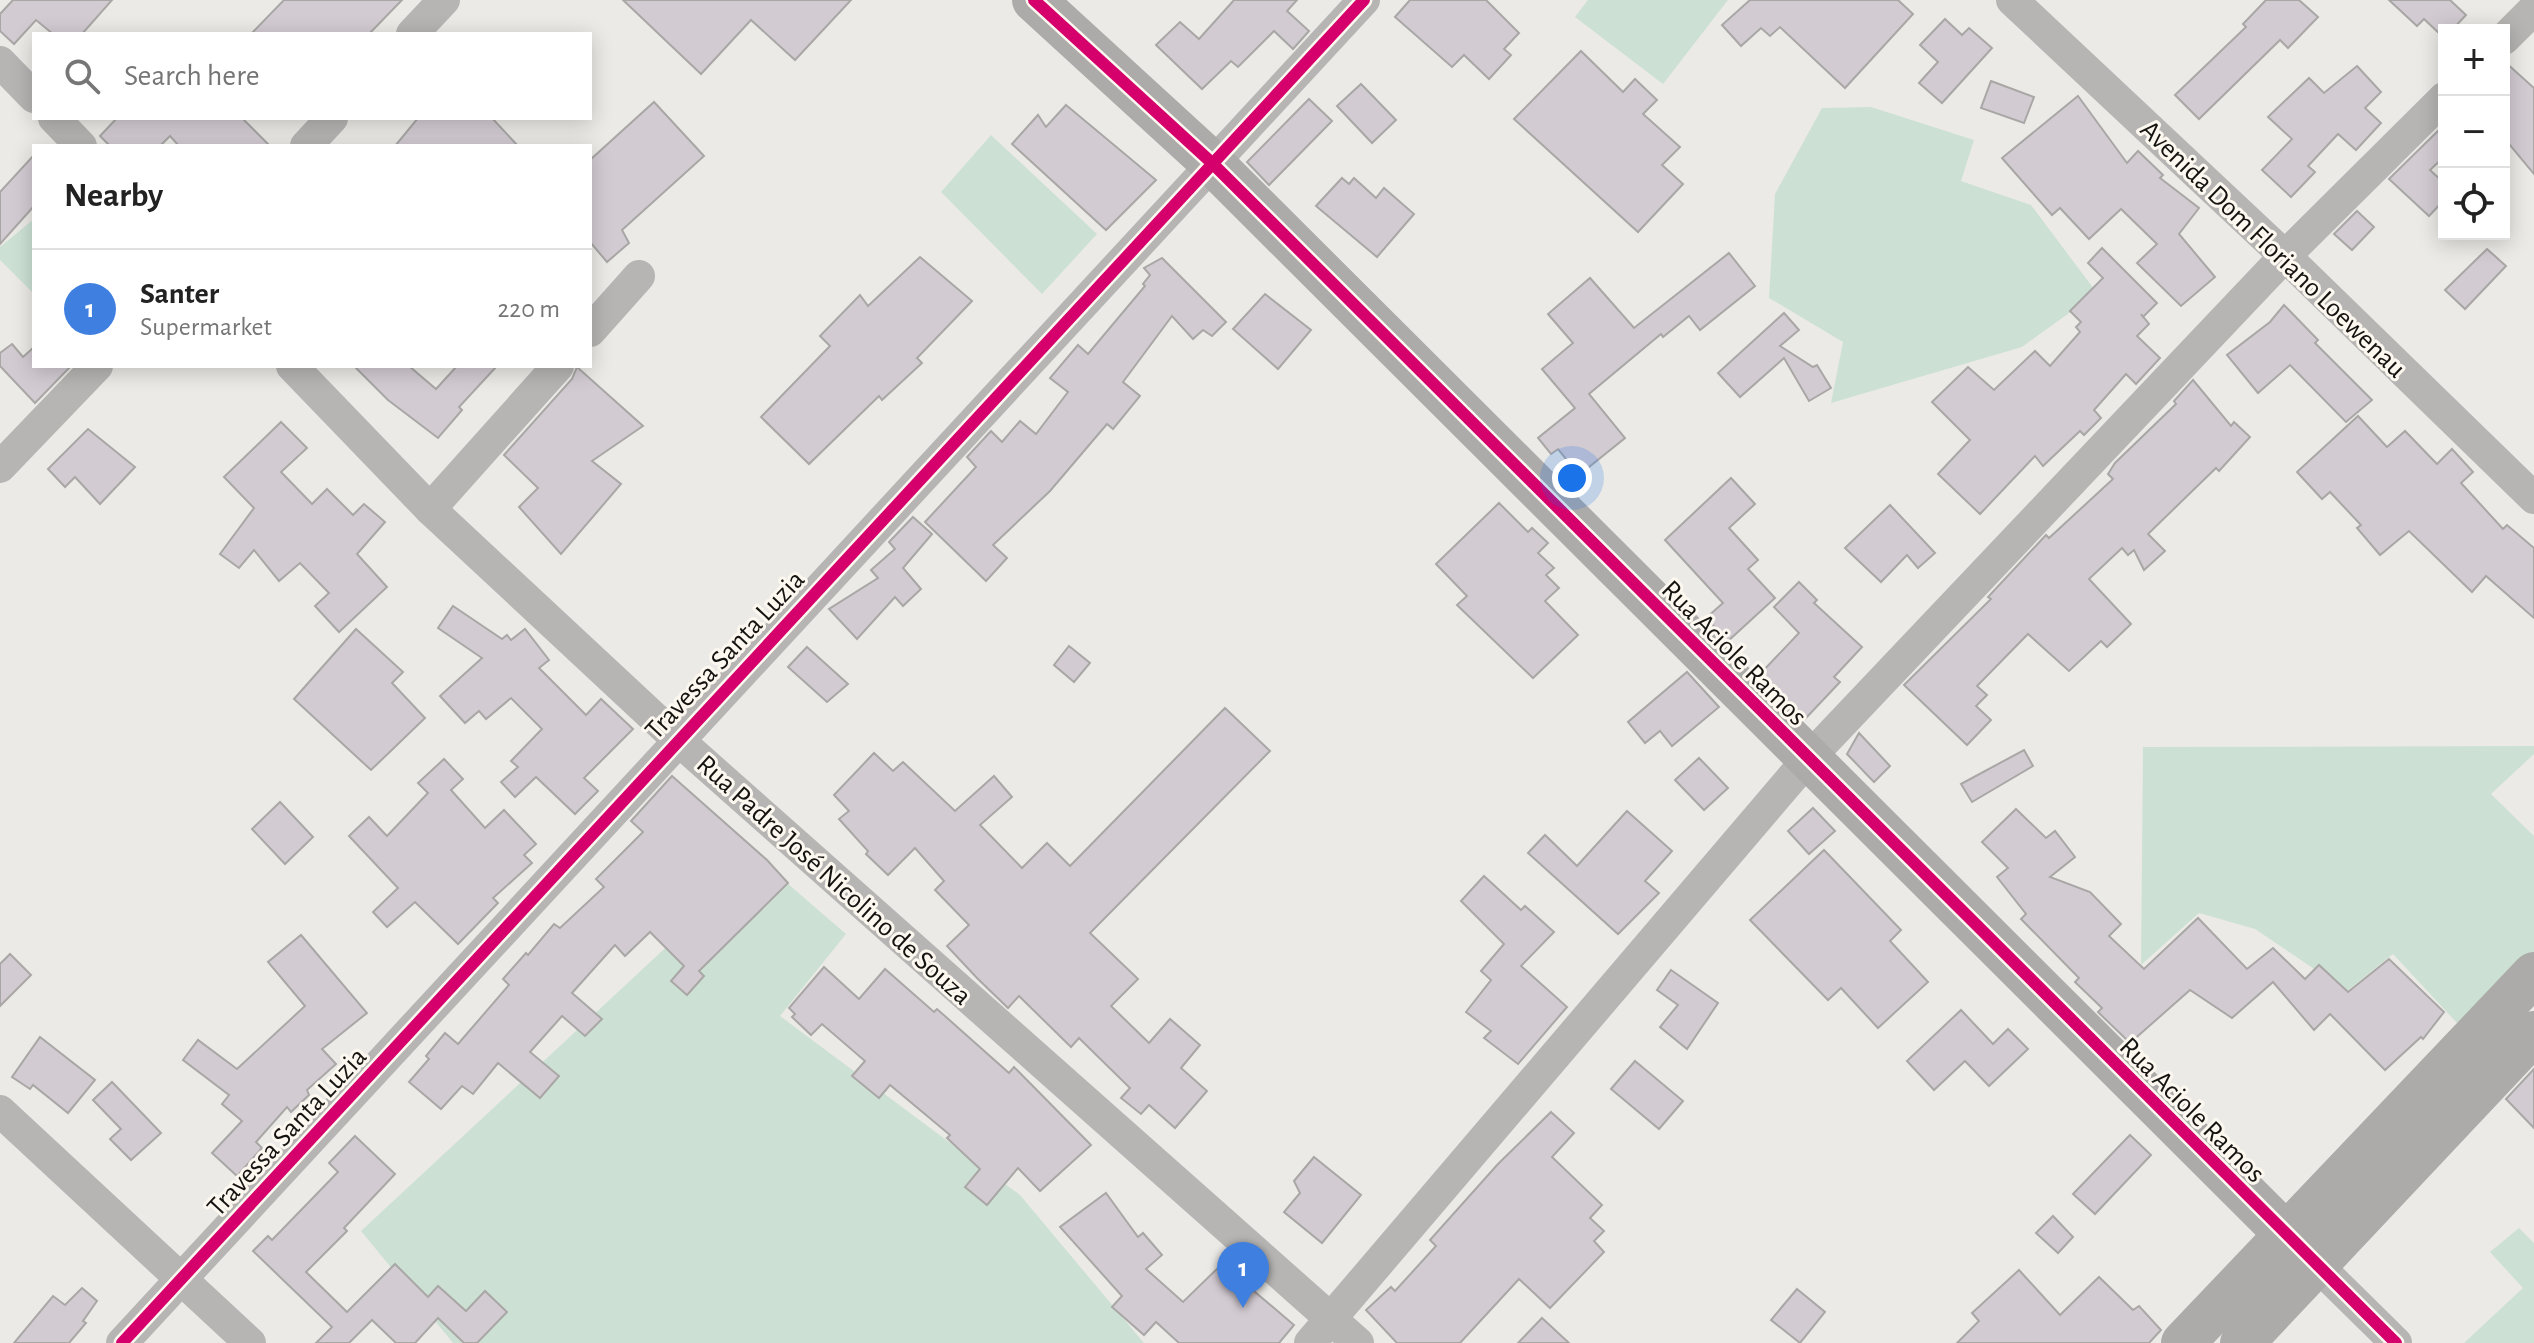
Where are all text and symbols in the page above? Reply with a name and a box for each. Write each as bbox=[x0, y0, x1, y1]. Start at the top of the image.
map controls bbox=[2438, 24, 2510, 240]
button: + bbox=[2438, 24, 2510, 96]
search box bbox=[32, 32, 592, 120]
icon: search bbox=[60, 54, 104, 98]
text: Search here bbox=[124, 61, 260, 91]
button: − bbox=[2438, 96, 2510, 168]
street label: Avenida Dom Floriano Loewenau bbox=[2135, 115, 2411, 383]
button: locate bbox=[2438, 168, 2510, 240]
text: Nearby bbox=[64, 179, 163, 213]
text: Santer bbox=[140, 279, 219, 309]
text: 1 bbox=[85, 296, 95, 322]
text: 220 m bbox=[498, 296, 560, 322]
text: Supermarket bbox=[140, 314, 272, 340]
your location bbox=[1552, 458, 1592, 498]
street label: Travessa Santa Luzia bbox=[640, 566, 811, 745]
street label: Rua Aciole Ramos bbox=[1656, 575, 1812, 731]
street label: Rua Padre José Nicolino de Souza bbox=[691, 750, 976, 1011]
street label: Rua Aciole Ramos bbox=[2114, 1032, 2270, 1188]
street label: Travessa Santa Luzia bbox=[202, 1043, 373, 1222]
pin: 1 bbox=[1217, 1242, 1269, 1308]

